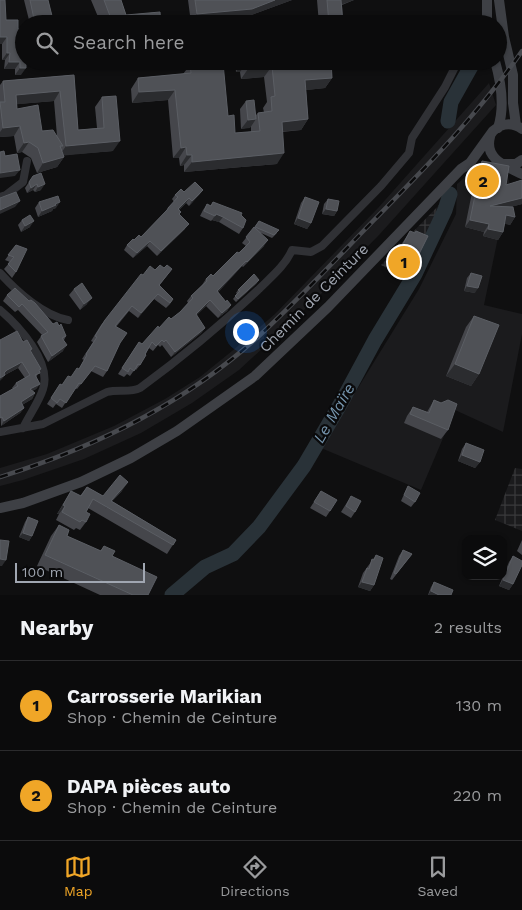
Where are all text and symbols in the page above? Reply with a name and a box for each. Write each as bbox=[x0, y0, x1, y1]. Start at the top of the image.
search box bbox=[15, 15, 507, 70]
icon: search bbox=[33, 29, 61, 57]
text: Search here bbox=[73, 31, 184, 54]
pin: 2 bbox=[467, 162, 499, 200]
street label: Chemin de Ceinture bbox=[256, 240, 372, 356]
pin: 1 bbox=[388, 243, 420, 281]
your location bbox=[233, 319, 259, 345]
water label: Le Maïre bbox=[309, 380, 359, 446]
map controls bbox=[462, 535, 507, 580]
button: layers bbox=[462, 535, 507, 580]
scale bar bbox=[15, 560, 145, 583]
text: 100 m bbox=[22, 564, 63, 580]
text: Nearby bbox=[20, 615, 93, 640]
text: 2 results bbox=[434, 618, 502, 637]
text: Carrosserie Marikian bbox=[67, 685, 262, 708]
text: 1 bbox=[33, 696, 39, 715]
text: 130 m bbox=[456, 696, 502, 715]
text: Shop · Chemin de Ceinture bbox=[67, 708, 277, 727]
text: DAPA pièces auto bbox=[67, 775, 231, 798]
text: 2 bbox=[31, 786, 41, 805]
text: 220 m bbox=[453, 786, 502, 805]
text: Shop · Chemin de Ceinture bbox=[67, 798, 277, 817]
tab: Map bbox=[64, 853, 93, 899]
tab: Directions bbox=[220, 853, 290, 899]
tab: Saved bbox=[417, 853, 458, 899]

